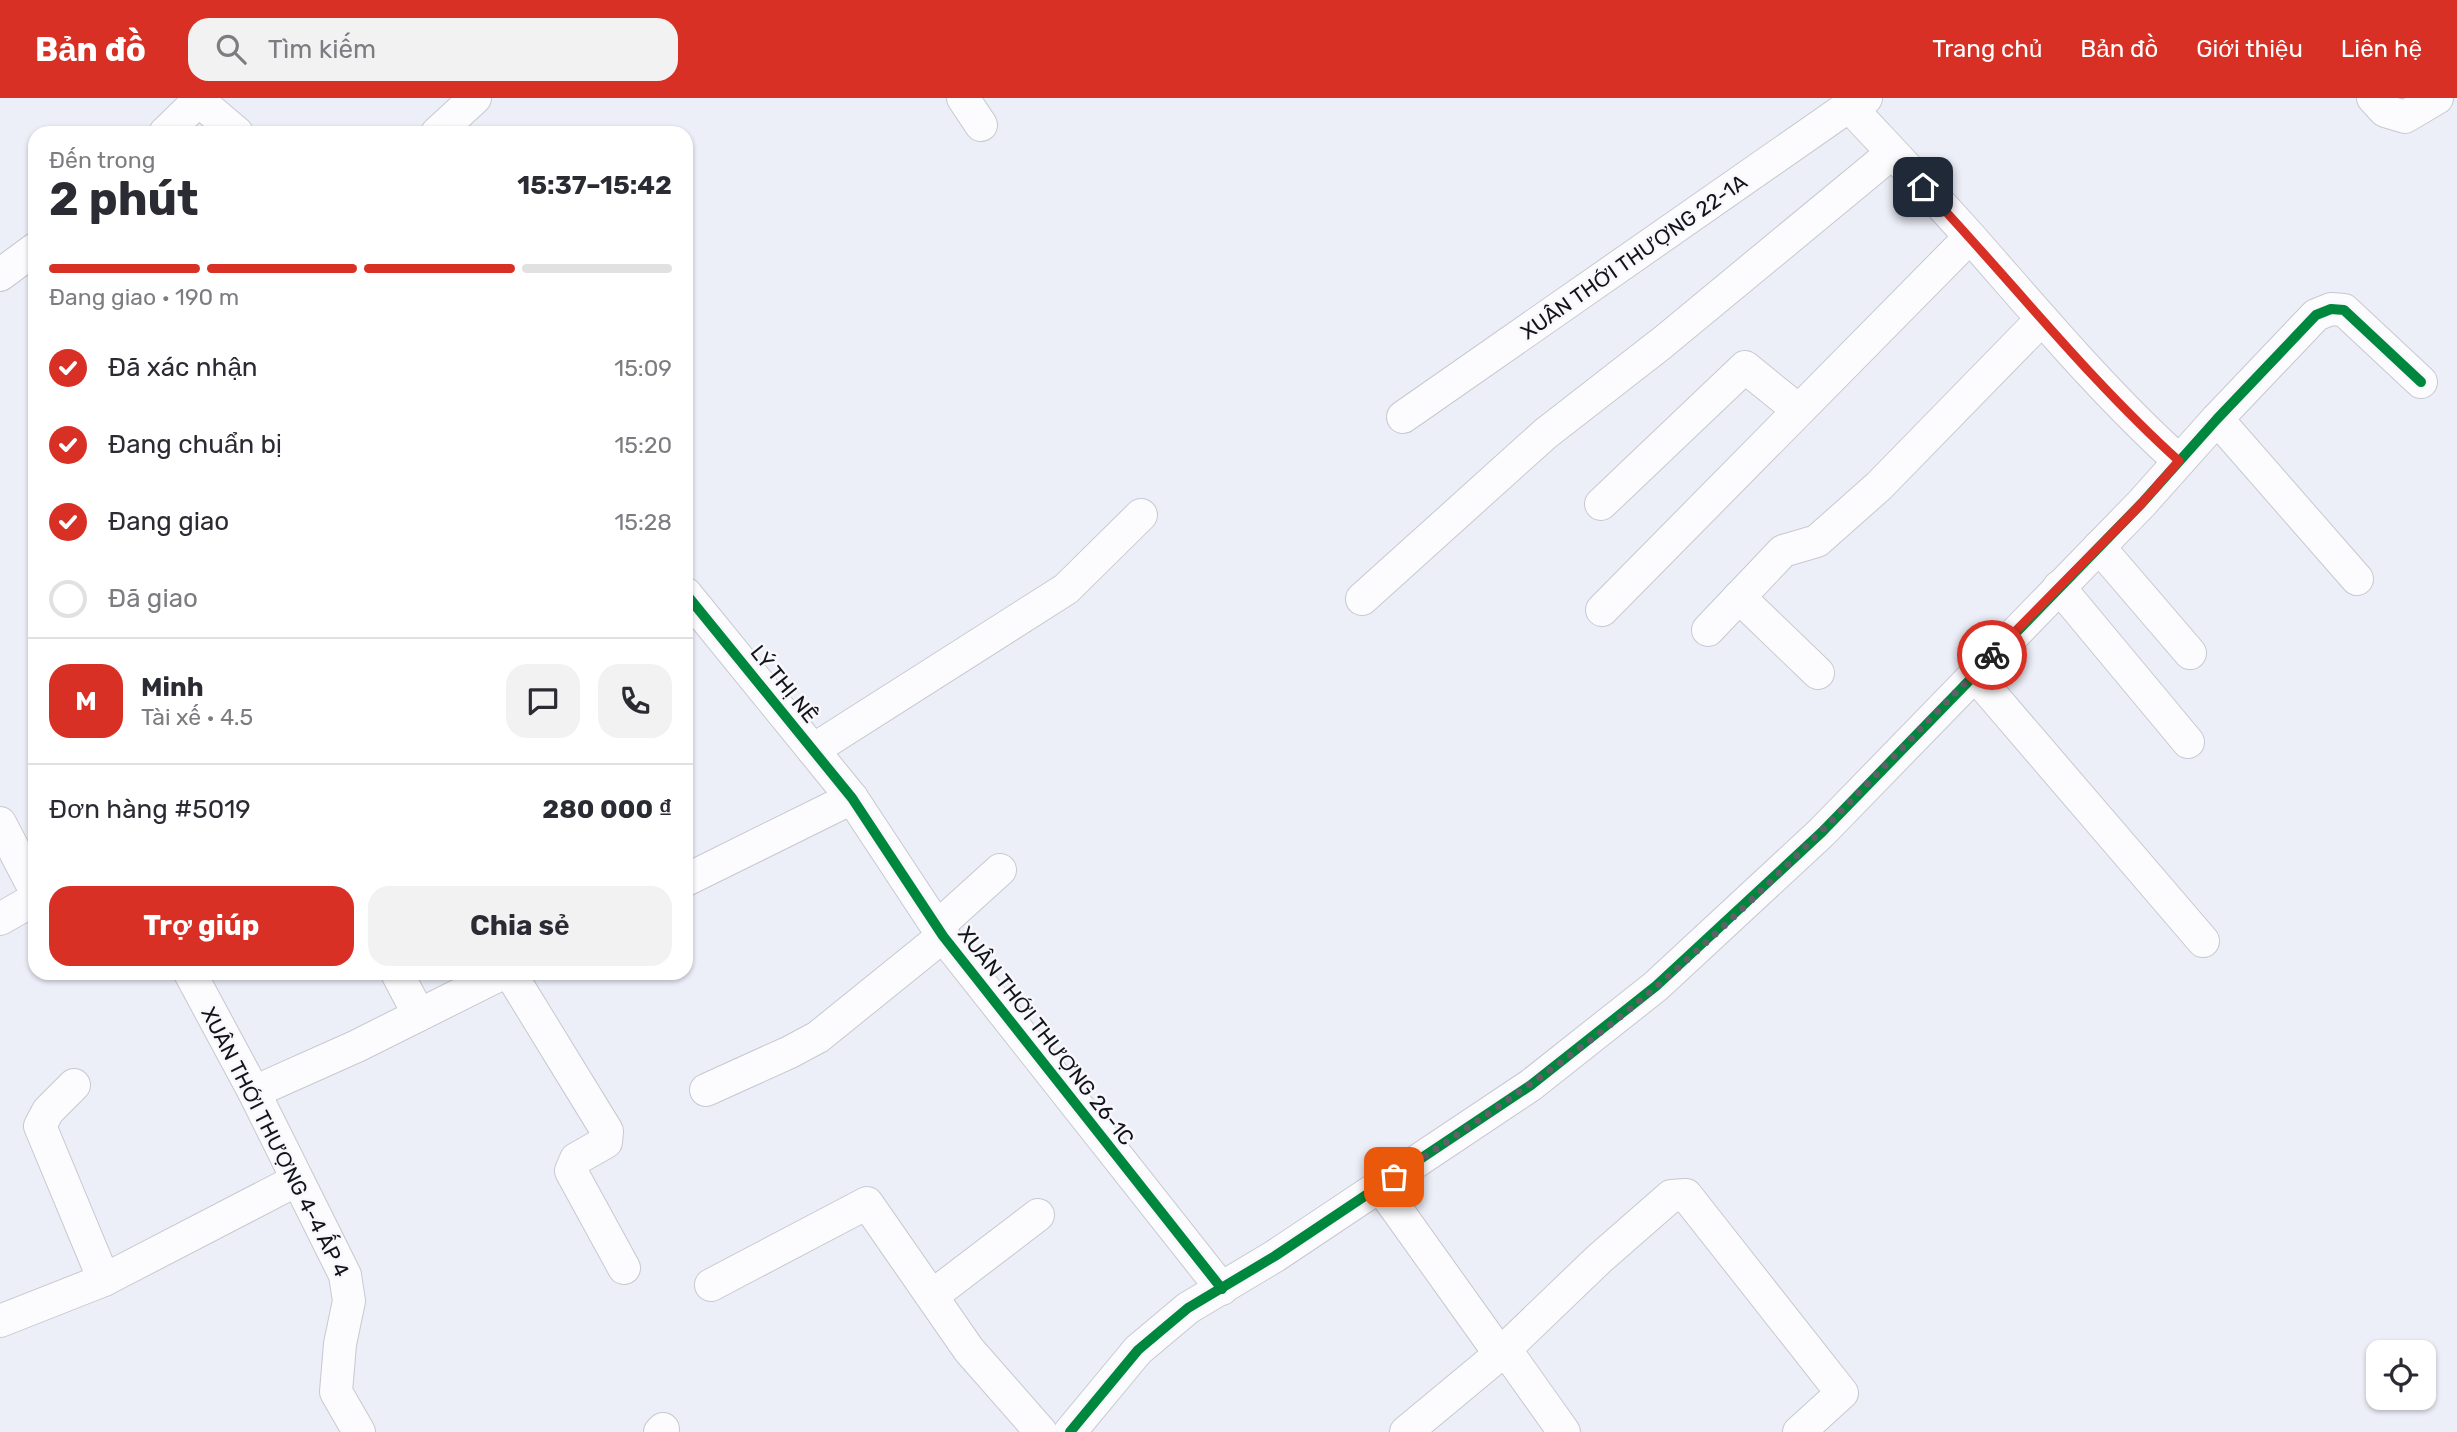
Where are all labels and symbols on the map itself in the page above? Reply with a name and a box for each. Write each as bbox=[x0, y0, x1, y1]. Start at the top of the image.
pin bbox=[1893, 157, 1953, 217]
street label: XUÂN THỚI THƯỢNG 22-1A bbox=[1516, 169, 1752, 344]
courier bbox=[1957, 620, 2027, 690]
street label: LÝ THỊ NÊ bbox=[746, 640, 823, 728]
street label: XUÂN THỚI THƯỢNG 26-1C bbox=[953, 921, 1140, 1150]
street label: XUÂN THỚI THƯỢNG 4-4 ẤP 4 bbox=[196, 1001, 357, 1281]
pin bbox=[1364, 1147, 1424, 1207]

